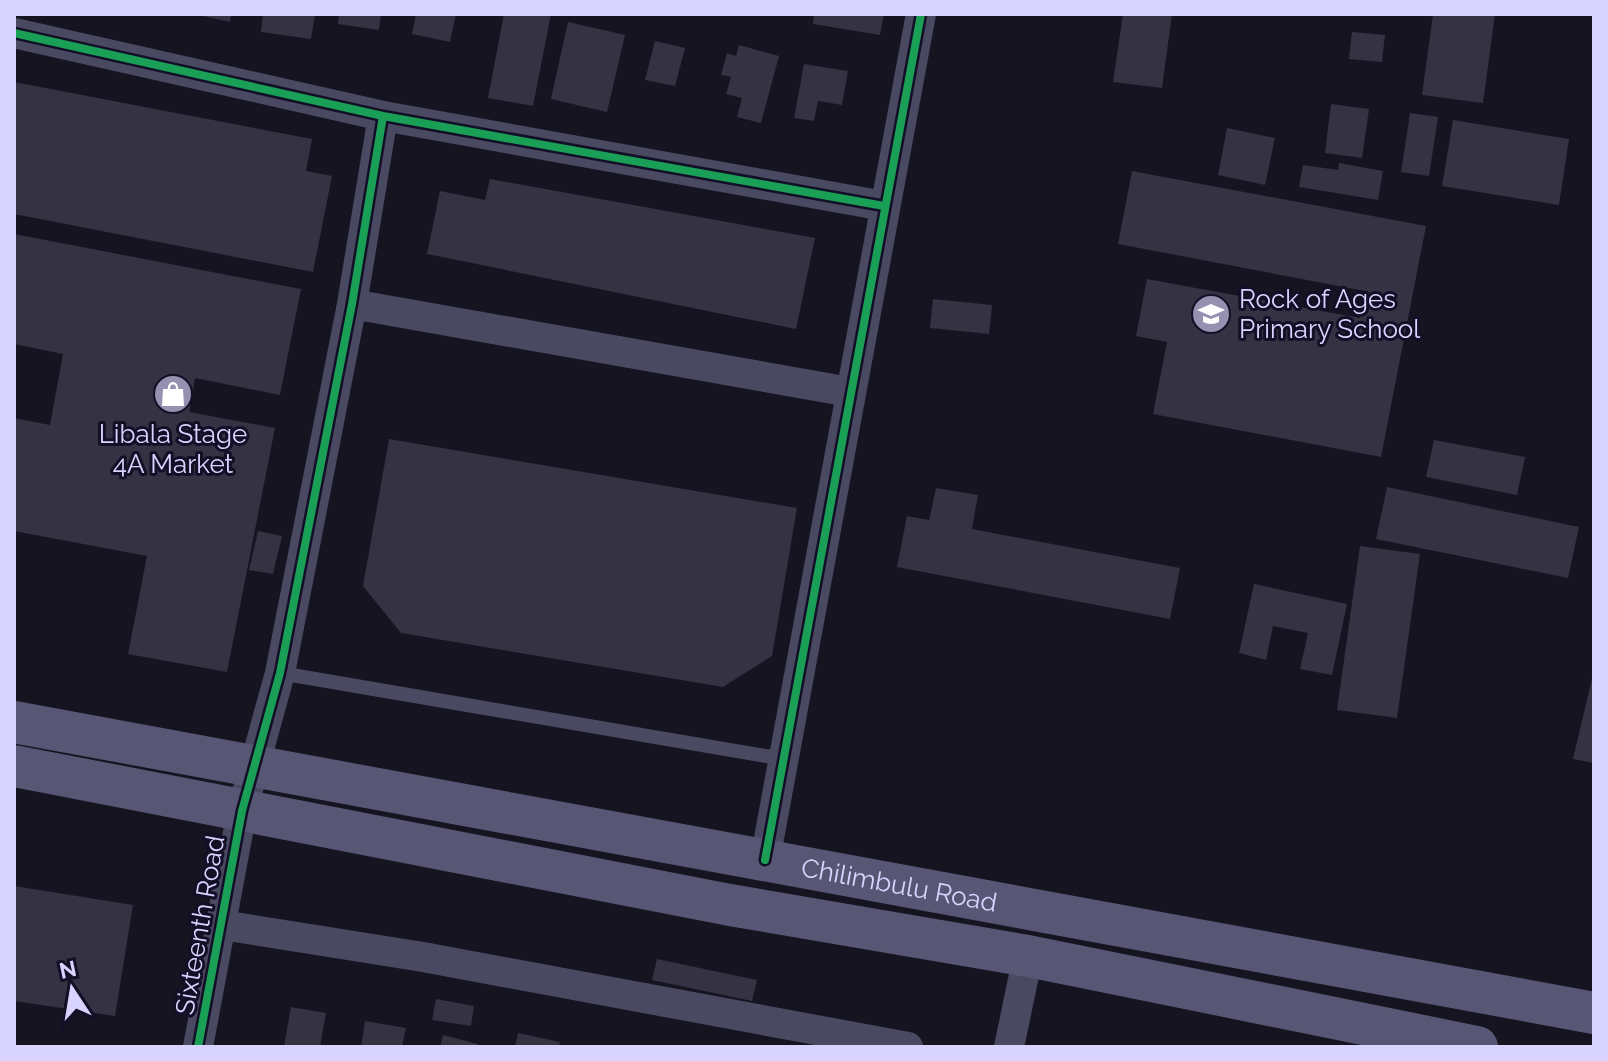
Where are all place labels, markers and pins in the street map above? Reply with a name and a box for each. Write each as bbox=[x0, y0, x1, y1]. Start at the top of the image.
place label: Rock of Ages Primary School bbox=[1239, 284, 1421, 344]
school or university icon: Rock of Ages Primary School bbox=[1190, 293, 1232, 335]
shop icon: Libala Stage 4A Market bbox=[152, 373, 194, 415]
place label: Libala Stage 4A Market bbox=[99, 419, 247, 479]

